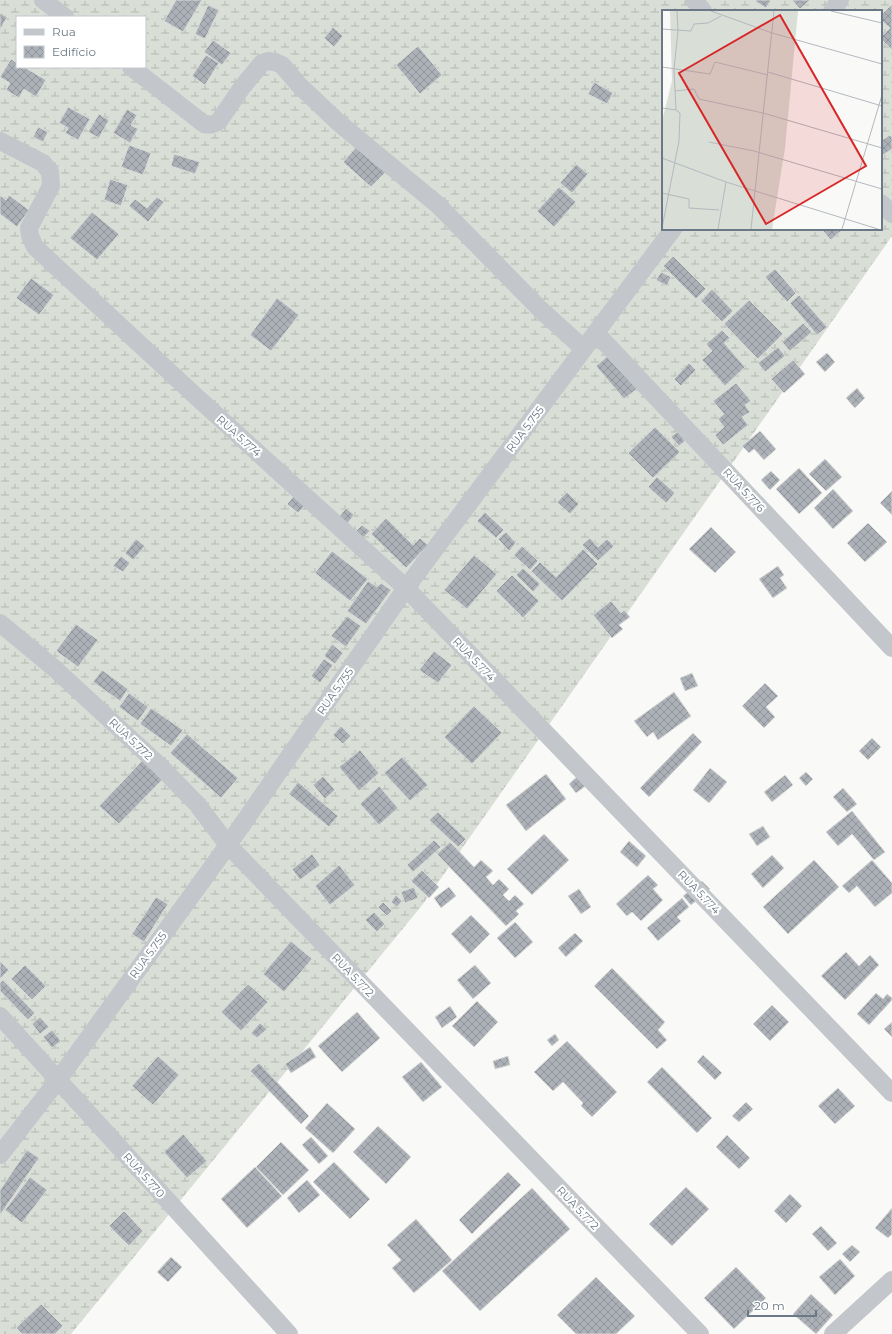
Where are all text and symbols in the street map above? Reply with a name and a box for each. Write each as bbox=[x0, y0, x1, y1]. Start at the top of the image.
inset map bbox=[662, 10, 882, 230]
legend bbox=[16, 16, 146, 68]
text: Rua bbox=[52, 24, 76, 39]
text: Edifício bbox=[52, 44, 96, 59]
street label: RUA 5.755 bbox=[503, 403, 547, 455]
street label: RUA 5.774 bbox=[214, 412, 265, 460]
street label: RUA 5.776 bbox=[720, 465, 768, 515]
street label: RUA 5.774 bbox=[450, 634, 499, 684]
street label: RUA 5.755 bbox=[314, 665, 356, 717]
street label: RUA 5.772 bbox=[106, 715, 156, 763]
street label: RUA 5.774 bbox=[675, 867, 724, 917]
street label: RUA 5.755 bbox=[126, 929, 170, 981]
street label: RUA 5.772 bbox=[329, 950, 377, 1000]
street label: RUA 5.770 bbox=[120, 1150, 168, 1200]
street label: RUA 5.772 bbox=[554, 1183, 602, 1233]
scale bar bbox=[748, 1292, 816, 1318]
text: 20 m bbox=[754, 1298, 785, 1313]

